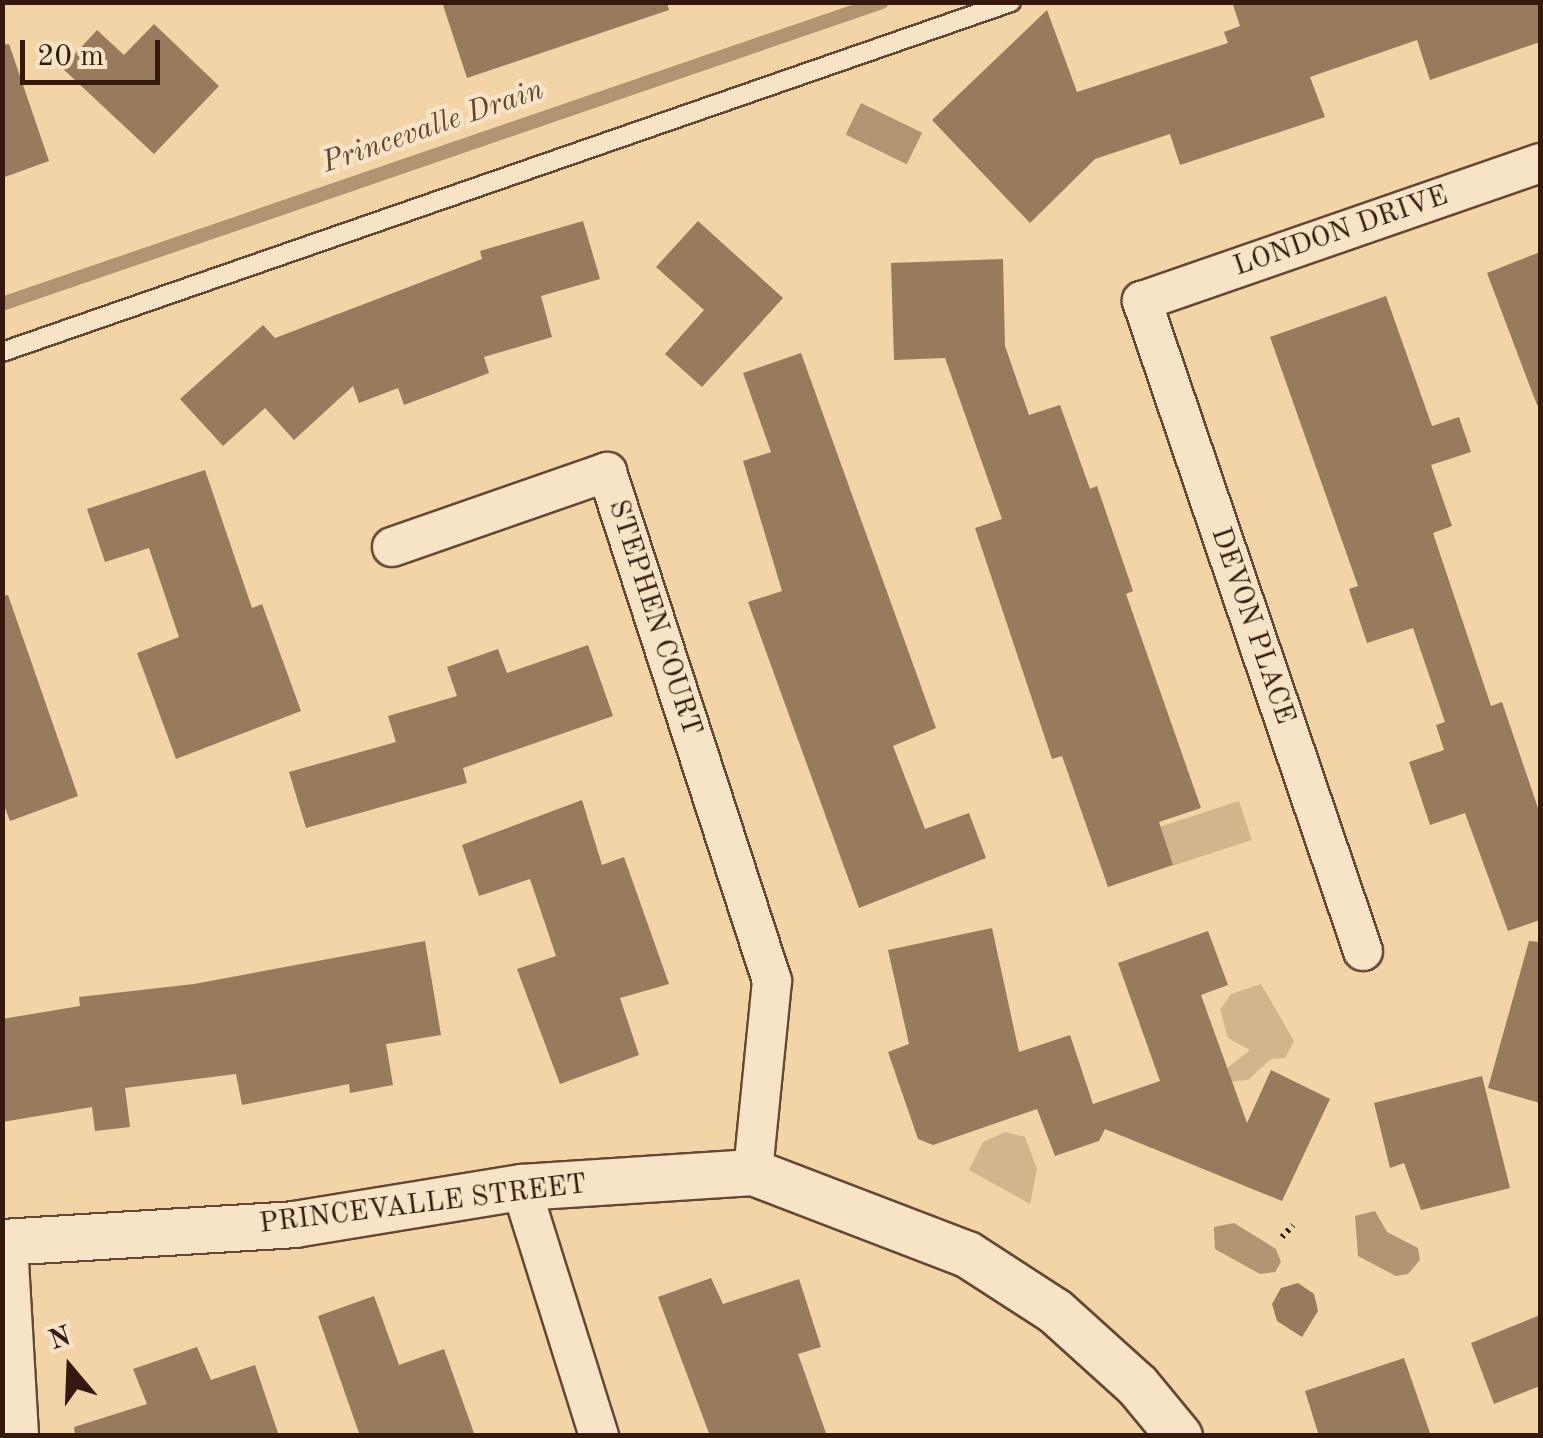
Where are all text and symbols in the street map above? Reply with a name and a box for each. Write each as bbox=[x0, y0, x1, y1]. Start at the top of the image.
scale bar bbox=[25, 20, 165, 82]
text: 20 m bbox=[37, 42, 104, 72]
water label: Princevalle Drain bbox=[318, 72, 548, 182]
street label: LONDON DRIVE bbox=[1229, 180, 1453, 284]
street label: STEPHEN COURT bbox=[600, 496, 708, 740]
street label: DEVON PLACE bbox=[1203, 523, 1301, 729]
street label: PRINCEVALLE STREET bbox=[257, 1168, 589, 1242]
north arrow bbox=[20, 1318, 120, 1418]
text: N bbox=[46, 1323, 75, 1356]

